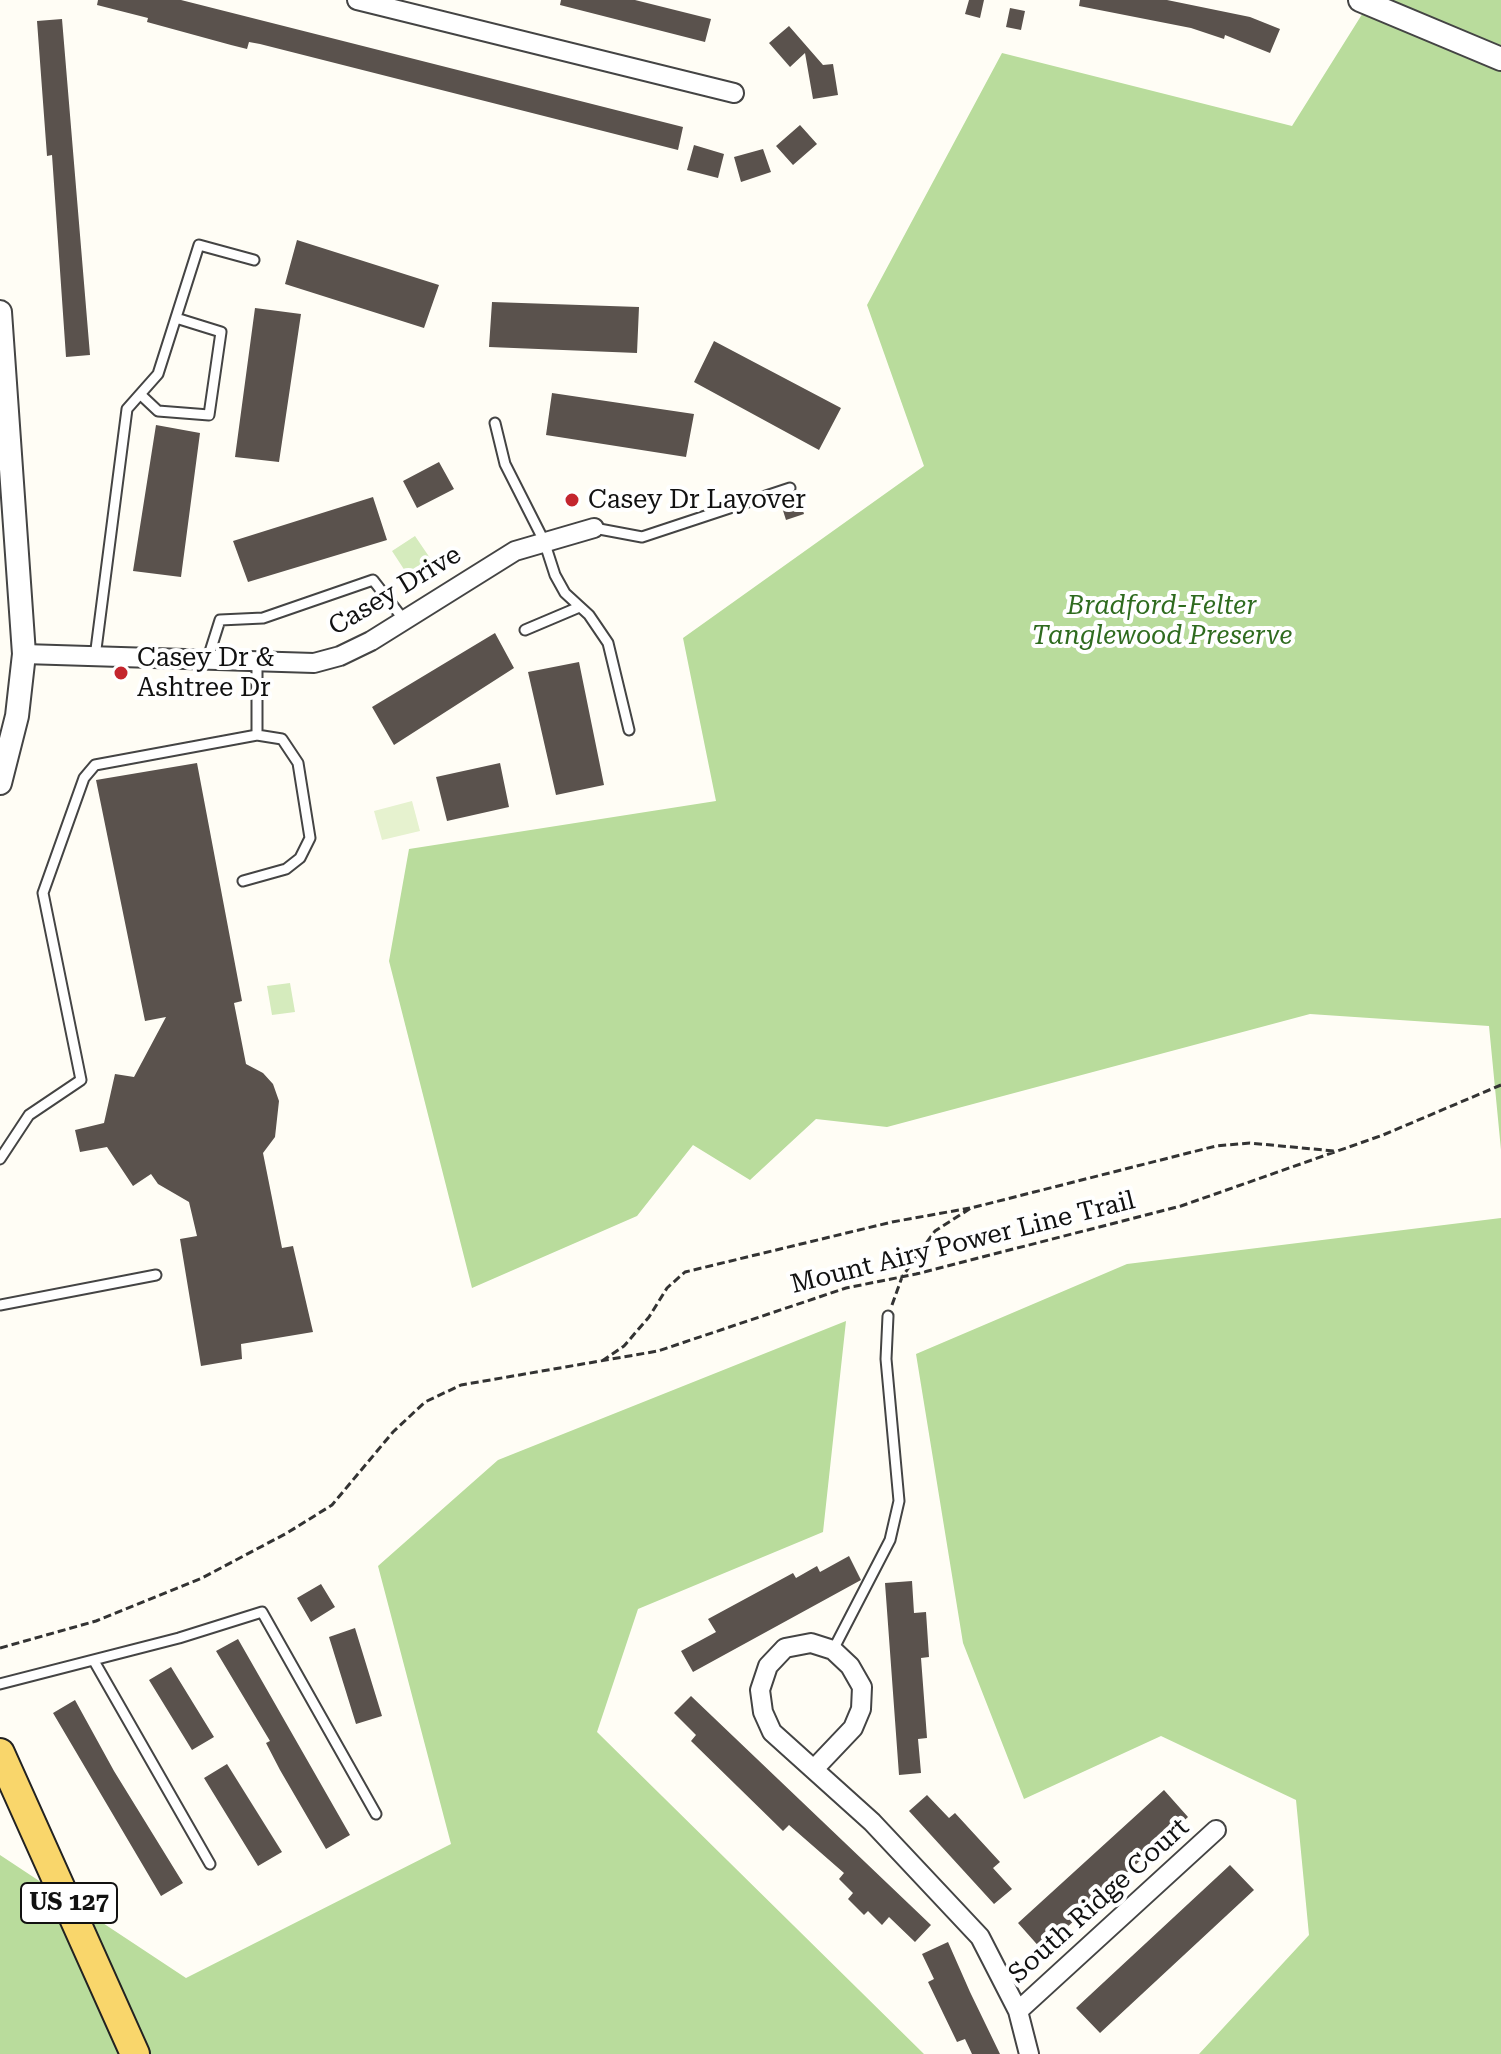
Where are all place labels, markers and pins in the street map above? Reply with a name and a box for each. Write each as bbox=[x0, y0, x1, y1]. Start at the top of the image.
place label: Casey Dr Layover bbox=[588, 484, 806, 516]
marker: Casey Dr Layover bbox=[563, 491, 581, 509]
place label: Casey Dr & Ashtree Dr bbox=[137, 642, 275, 704]
marker: Casey Dr & Ashtree Dr bbox=[112, 664, 130, 682]

